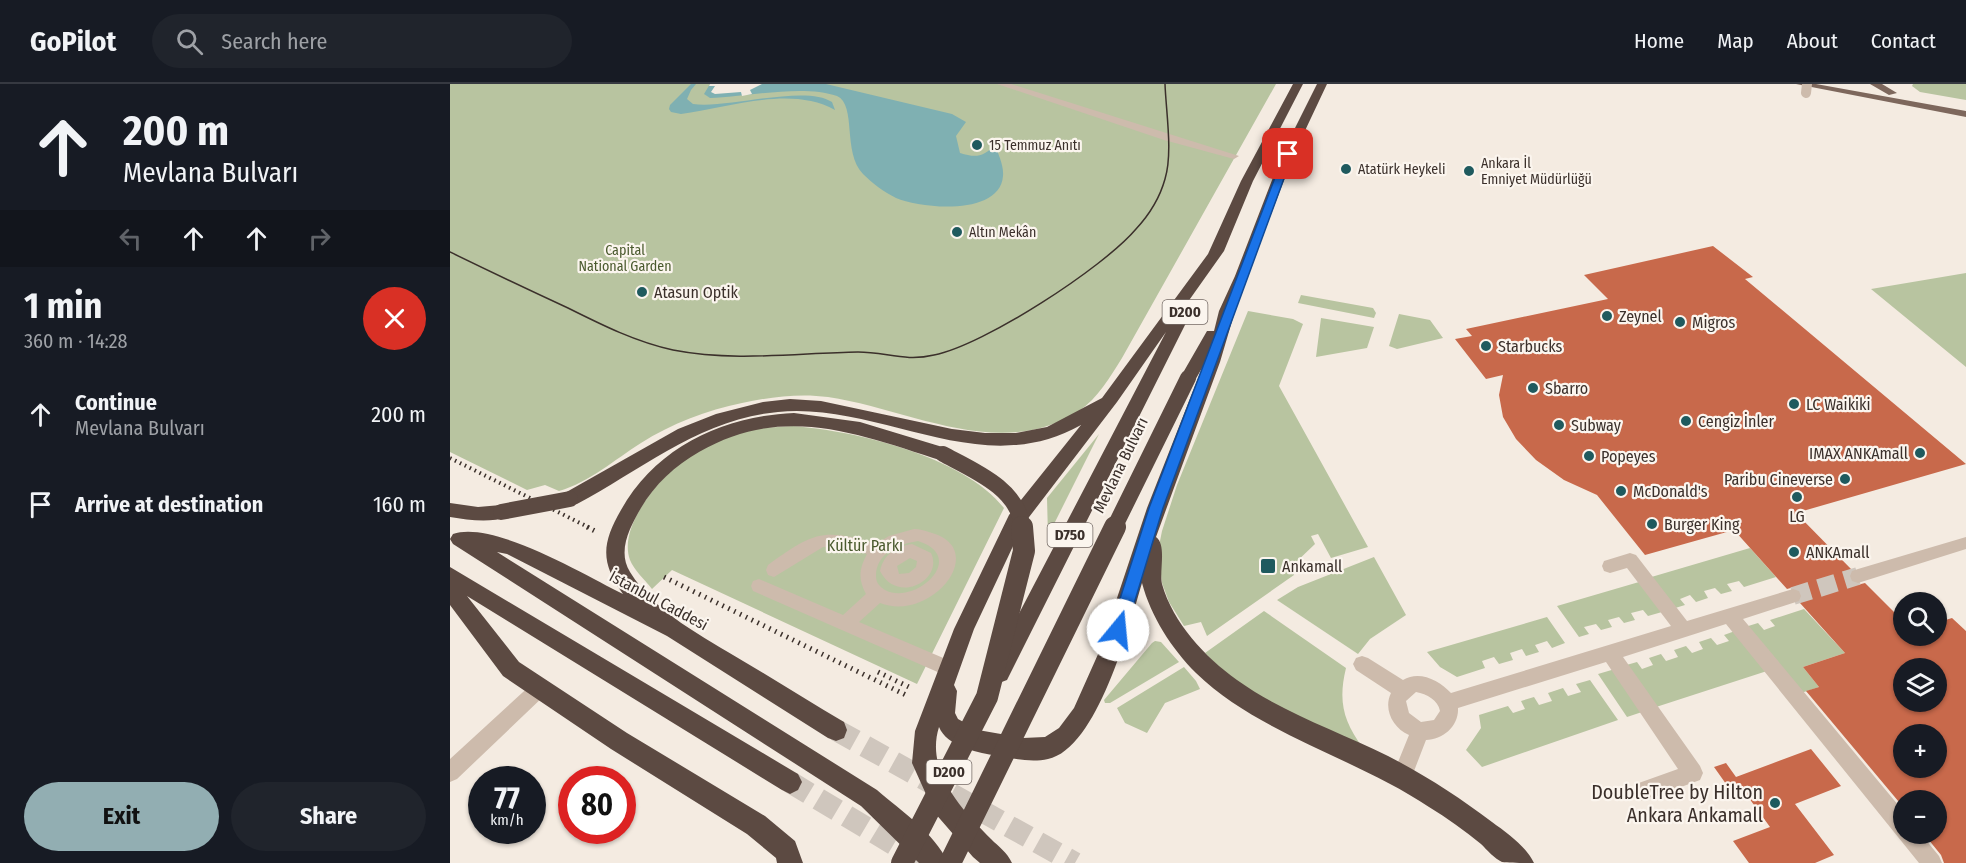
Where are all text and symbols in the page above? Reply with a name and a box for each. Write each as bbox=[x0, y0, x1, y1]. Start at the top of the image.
search box bbox=[152, 14, 572, 68]
text: GoPilot bbox=[30, 25, 116, 58]
icon: search bbox=[173, 25, 206, 58]
text: Search here bbox=[221, 28, 327, 55]
text: Home bbox=[1634, 28, 1684, 54]
text: Map bbox=[1717, 28, 1754, 54]
text: About bbox=[1787, 28, 1838, 54]
text: Contact bbox=[1871, 28, 1936, 54]
text: 200 m bbox=[123, 106, 229, 156]
icon: ahead bbox=[24, 108, 102, 186]
pin bbox=[1262, 128, 1313, 179]
place label: 15 Temmuz Anıtı bbox=[989, 137, 1081, 154]
icon: arrive bbox=[1271, 137, 1304, 170]
marker: 15 Temmuz Anıtı bbox=[970, 138, 984, 152]
place label: Ankara İl Emniyet Müdürlüğü bbox=[1481, 155, 1592, 188]
text: Mevlana Bulvarı bbox=[123, 157, 298, 189]
place label: Atatürk Heykeli bbox=[1358, 161, 1445, 178]
marker: Atatürk Heykeli bbox=[1339, 162, 1353, 176]
marker: Ankara İl Emniyet Müdürlüğü bbox=[1462, 164, 1476, 178]
icon: left bbox=[114, 222, 147, 255]
icon: ahead bbox=[177, 222, 210, 255]
icon: ahead bbox=[240, 222, 273, 255]
icon: right bbox=[303, 222, 336, 255]
place label: Altın Mekân bbox=[969, 224, 1036, 241]
marker: Altın Mekân bbox=[950, 225, 964, 239]
park label: Capital National Garden bbox=[578, 242, 672, 275]
place label: Atasun Optik bbox=[654, 283, 738, 302]
text: 1 min bbox=[24, 284, 102, 328]
marker: Atasun Optik bbox=[635, 285, 649, 299]
button: close bbox=[363, 287, 426, 350]
road number: D200 bbox=[1162, 300, 1208, 324]
place label: Zeynel bbox=[1619, 307, 1662, 326]
marker: Zeynel bbox=[1600, 309, 1614, 323]
place label: Migros bbox=[1692, 313, 1735, 332]
marker: Migros bbox=[1673, 315, 1687, 329]
text: 360 m · 14:28 bbox=[24, 329, 128, 353]
place label: Starbucks bbox=[1498, 337, 1563, 356]
marker: Starbucks bbox=[1479, 339, 1493, 353]
place label: Sbarro bbox=[1545, 379, 1588, 398]
marker: Sbarro bbox=[1526, 381, 1540, 395]
text: Continue bbox=[75, 389, 157, 416]
place label: LC Waikiki bbox=[1806, 395, 1871, 414]
marker: LC Waikiki bbox=[1787, 397, 1801, 411]
icon: ahead bbox=[24, 398, 57, 431]
text: 200 m bbox=[371, 401, 426, 428]
place label: Cengiz İnler bbox=[1698, 412, 1774, 431]
street label: Mevlana Bulvarı bbox=[1089, 414, 1152, 516]
marker: Cengiz İnler bbox=[1679, 414, 1693, 428]
text: Mevlana Bulvarı bbox=[75, 416, 205, 440]
place label: Subway bbox=[1571, 416, 1622, 435]
marker: Subway bbox=[1552, 418, 1566, 432]
place label: IMAX ANKAmall bbox=[1809, 444, 1908, 463]
marker: IMAX ANKAmall bbox=[1913, 446, 1927, 460]
place label: Popeyes bbox=[1601, 447, 1656, 466]
marker: Popeyes bbox=[1582, 449, 1596, 463]
place label: Paribu Cineverse bbox=[1724, 470, 1833, 489]
marker: Paribu Cineverse bbox=[1838, 472, 1852, 486]
place label: McDonald's bbox=[1633, 482, 1708, 501]
marker: McDonald's bbox=[1614, 484, 1628, 498]
icon: arrive bbox=[24, 488, 57, 521]
marker: LG bbox=[1790, 490, 1804, 504]
text: Arrive at destination bbox=[75, 491, 263, 518]
text: 160 m bbox=[373, 491, 426, 518]
place label: LG bbox=[1789, 507, 1805, 526]
place label: Burger King bbox=[1664, 515, 1740, 534]
marker: Burger King bbox=[1645, 517, 1659, 531]
road number: D750 bbox=[1048, 523, 1092, 547]
park label: Kültür Parkı bbox=[827, 536, 903, 555]
place label: ANKAmall bbox=[1806, 543, 1869, 562]
marker: ANKAmall bbox=[1787, 545, 1801, 559]
marker: Ankamall bbox=[1259, 557, 1277, 575]
place label: Ankamall bbox=[1282, 557, 1342, 576]
street label: İstanbul Caddesi bbox=[606, 566, 711, 634]
map controls bbox=[1893, 592, 1947, 844]
button: search bbox=[1893, 592, 1947, 646]
position arrow bbox=[1086, 598, 1150, 662]
button: layers bbox=[1893, 658, 1947, 712]
button: + bbox=[1893, 724, 1947, 778]
road number: D200 bbox=[926, 760, 972, 784]
speed limit sign: 80 bbox=[558, 766, 636, 844]
text: 77 bbox=[494, 780, 520, 816]
place label: DoubleTree by Hilton Ankara Ankamall bbox=[1591, 780, 1763, 827]
button: Exit bbox=[24, 782, 219, 851]
button: Share bbox=[231, 782, 426, 851]
button: − bbox=[1893, 790, 1947, 844]
marker: DoubleTree by Hilton Ankara Ankamall bbox=[1768, 796, 1782, 810]
text: km/h bbox=[490, 811, 524, 829]

